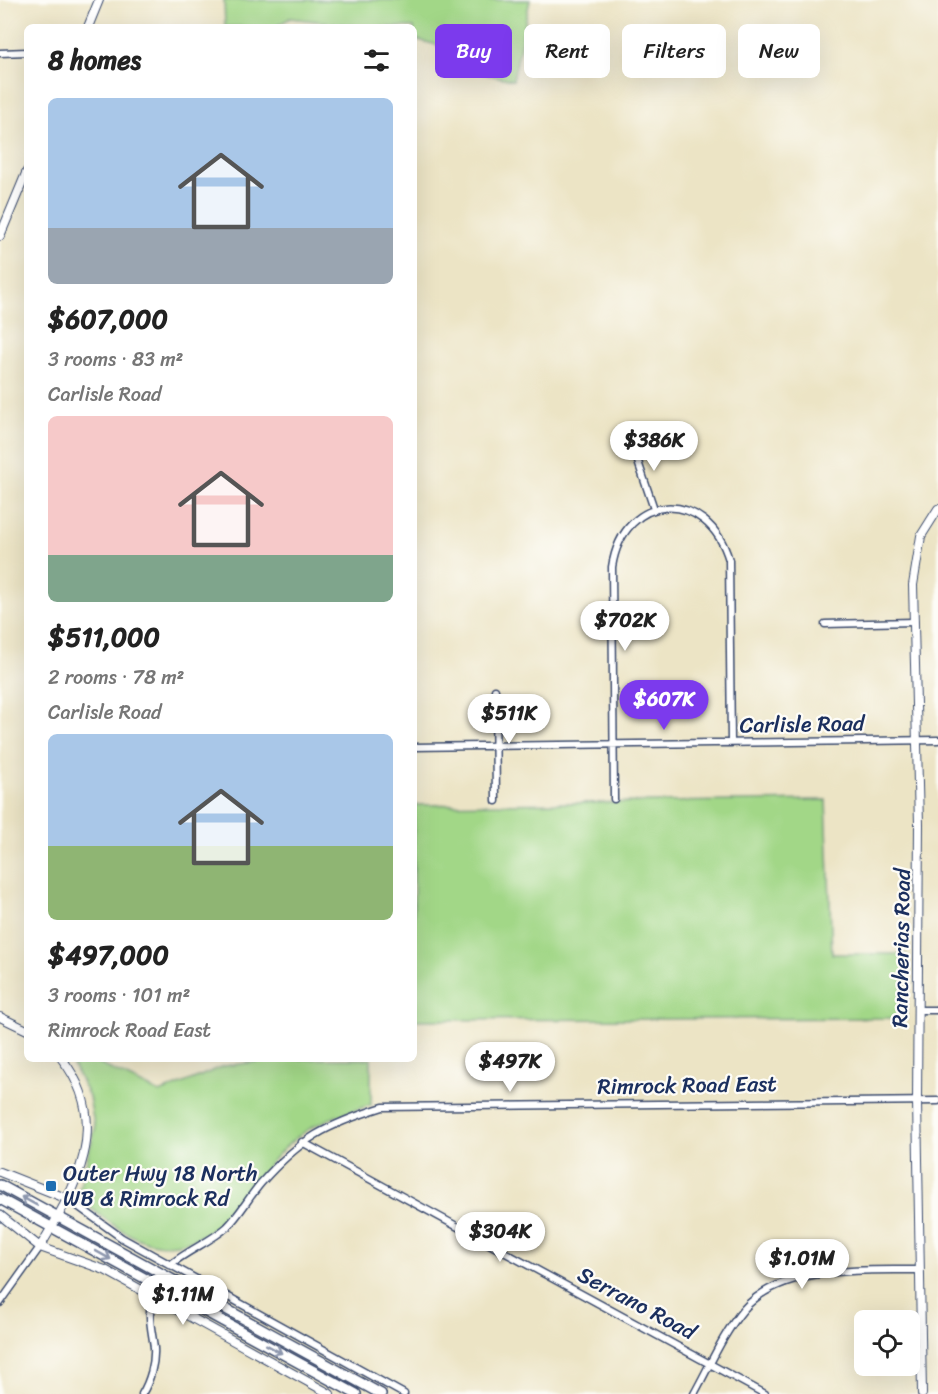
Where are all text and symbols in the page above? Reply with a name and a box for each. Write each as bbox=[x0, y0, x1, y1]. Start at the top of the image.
chip: Buy bbox=[435, 24, 512, 78]
chip: Rent bbox=[524, 24, 610, 78]
chip: Filters bbox=[622, 24, 726, 78]
chip: New bbox=[738, 24, 820, 78]
text: 8 homes bbox=[48, 37, 141, 83]
icon: filters bbox=[360, 44, 393, 77]
icon: home bbox=[167, 137, 275, 245]
text: $607,000 bbox=[48, 296, 168, 342]
text: 3 rooms · 83 m² bbox=[48, 342, 183, 377]
text: Carlisle Road bbox=[48, 377, 162, 412]
pin: $386K bbox=[612, 421, 696, 472]
text: $386K bbox=[624, 423, 684, 458]
icon: home bbox=[167, 455, 275, 563]
pin: $702K bbox=[583, 601, 667, 652]
text: $702K bbox=[594, 603, 656, 638]
text: $511,000 bbox=[48, 614, 160, 660]
text: 2 rooms · 78 m² bbox=[48, 660, 184, 695]
pin: $607K bbox=[622, 680, 706, 731]
text: $607K bbox=[633, 682, 695, 717]
pin: $511K bbox=[467, 694, 551, 745]
text: Carlisle Road bbox=[48, 695, 162, 730]
text: $511K bbox=[482, 696, 537, 731]
street label: Carlisle Road bbox=[739, 703, 866, 745]
icon: home bbox=[167, 773, 275, 881]
street label: Rancherias Road bbox=[880, 867, 922, 1028]
text: $497,000 bbox=[48, 932, 169, 978]
text: 3 rooms · 101 m² bbox=[48, 978, 190, 1013]
text: Rimrock Road East bbox=[48, 1013, 211, 1048]
pin: $497K bbox=[468, 1042, 552, 1093]
text: $497K bbox=[479, 1044, 541, 1079]
street label: Rimrock Road East bbox=[597, 1064, 777, 1106]
place label: Outer Hwy 18 North WB & Rimrock Rd bbox=[63, 1154, 258, 1218]
marker: Outer Hwy 18 North WB & Rimrock Rd bbox=[44, 1179, 58, 1193]
one-way arrow bbox=[21, 1195, 38, 1207]
pin: $304K bbox=[458, 1212, 542, 1263]
text: $304K bbox=[469, 1214, 531, 1249]
pin: $1.01M bbox=[753, 1239, 851, 1290]
text: $1.01M bbox=[769, 1241, 835, 1276]
one-way arrow bbox=[94, 1249, 111, 1261]
street label: Serrano Road bbox=[570, 1255, 705, 1351]
pin: $1.11M bbox=[134, 1275, 232, 1326]
text: $1.11M bbox=[152, 1277, 214, 1312]
map controls bbox=[854, 1310, 920, 1376]
button: locate bbox=[854, 1310, 920, 1376]
one-way arrow bbox=[265, 1343, 282, 1355]

